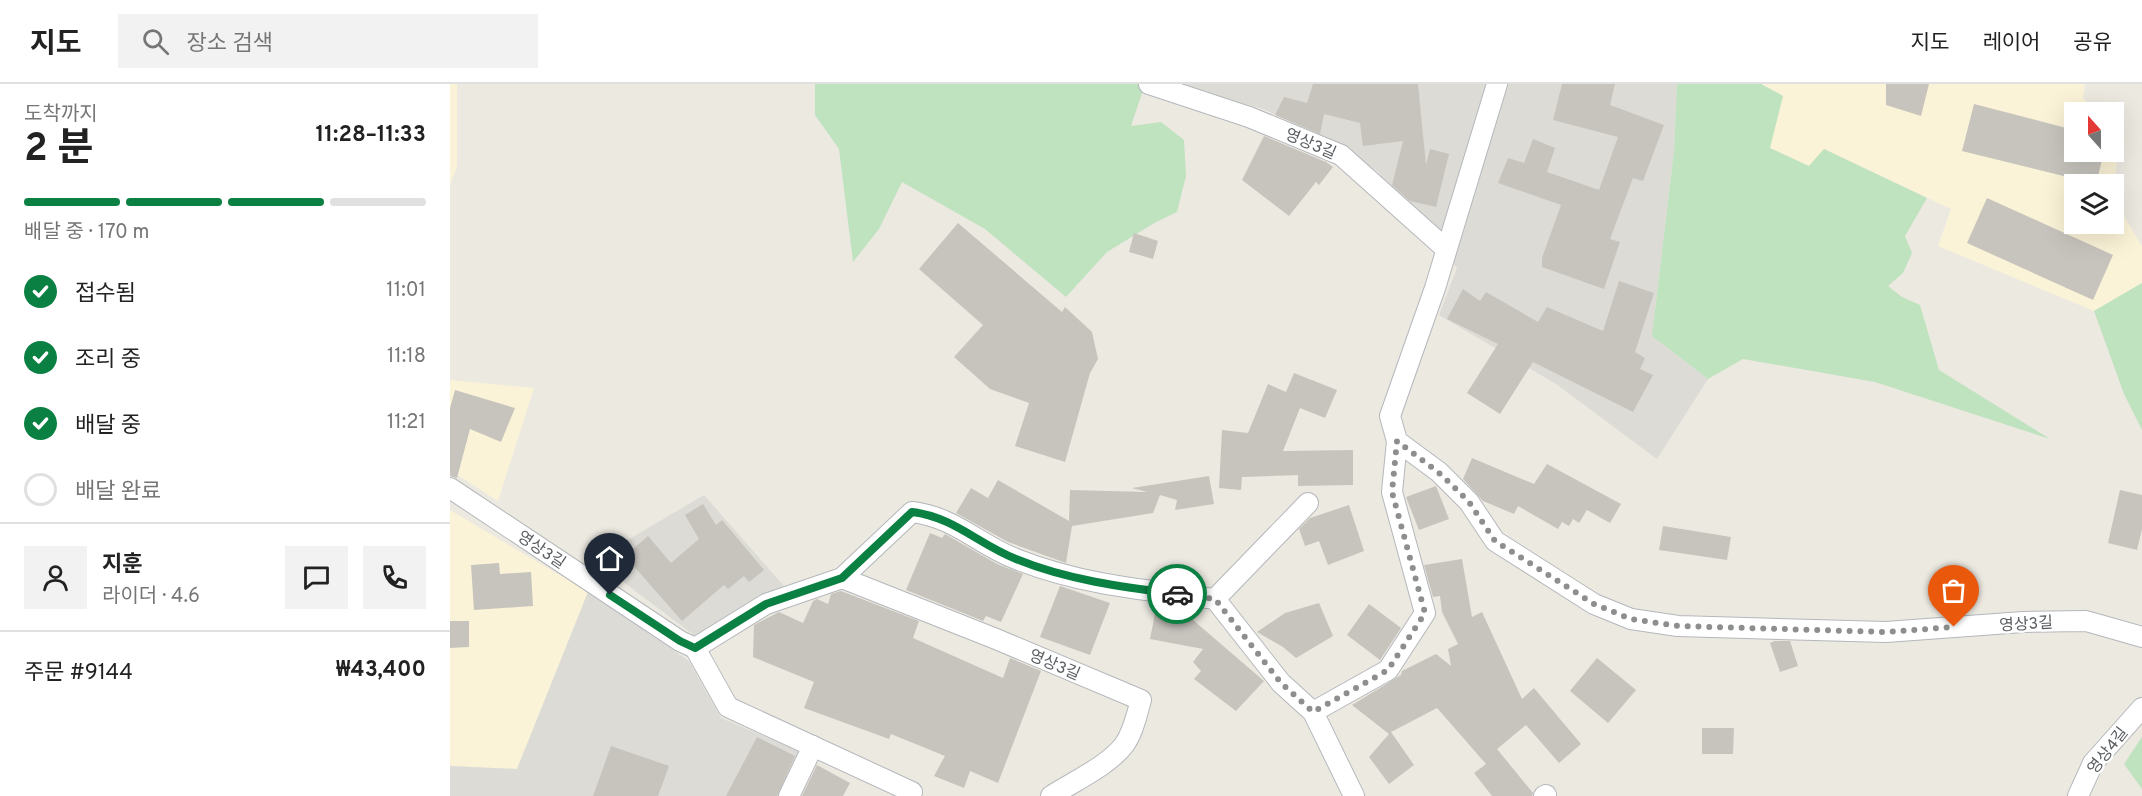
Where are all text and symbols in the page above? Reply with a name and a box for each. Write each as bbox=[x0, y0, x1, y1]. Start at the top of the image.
search box bbox=[118, 14, 538, 68]
icon: search bbox=[139, 25, 172, 58]
text: 지도 bbox=[30, 27, 82, 63]
text: 지도 bbox=[1911, 30, 1949, 57]
text: 레이어 bbox=[1982, 30, 2040, 57]
text: 공유 bbox=[2073, 30, 2112, 57]
text: 장소 검색 bbox=[187, 31, 273, 58]
text: 도착까지 bbox=[24, 102, 98, 128]
north arrow bbox=[2064, 102, 2124, 162]
map controls bbox=[2064, 102, 2124, 234]
text: 11:28–11:33 bbox=[316, 122, 426, 149]
street label: 영상3길 bbox=[1282, 125, 1339, 165]
text: 2 분 bbox=[24, 126, 93, 175]
button: layers bbox=[2064, 174, 2124, 234]
text: 배달 중 · 170 m bbox=[24, 220, 150, 246]
icon: check bbox=[24, 275, 57, 308]
text: 11:01 bbox=[386, 278, 426, 304]
text: 접수됨 bbox=[75, 281, 136, 308]
icon: check bbox=[24, 341, 57, 374]
text: 11:18 bbox=[387, 344, 426, 370]
text: 조리 중 bbox=[75, 347, 141, 374]
icon: check bbox=[24, 407, 57, 440]
text: 11:21 bbox=[387, 410, 426, 436]
text: 배달 중 bbox=[75, 413, 141, 440]
text: 배달 완료 bbox=[75, 479, 161, 506]
street label: 영상3길 bbox=[513, 527, 569, 574]
pin bbox=[584, 533, 635, 595]
icon: home bbox=[593, 542, 626, 575]
button: person bbox=[24, 546, 87, 609]
button: chat bbox=[285, 546, 348, 609]
button: phone bbox=[363, 546, 426, 609]
text: 지훈 bbox=[102, 552, 142, 579]
courier bbox=[1147, 564, 1207, 624]
pin bbox=[1928, 565, 1979, 627]
icon: bag bbox=[1937, 574, 1970, 607]
icon: car bbox=[1161, 578, 1194, 611]
text: 라이더 · 4.6 bbox=[102, 584, 200, 610]
street label: 영상3길 bbox=[1999, 614, 2053, 636]
street label: 영상3길 bbox=[1026, 646, 1083, 686]
text: ₩43,400 bbox=[336, 657, 426, 684]
text: 주문 #9144 bbox=[24, 660, 133, 687]
street label: 영상4길 bbox=[2084, 724, 2133, 779]

